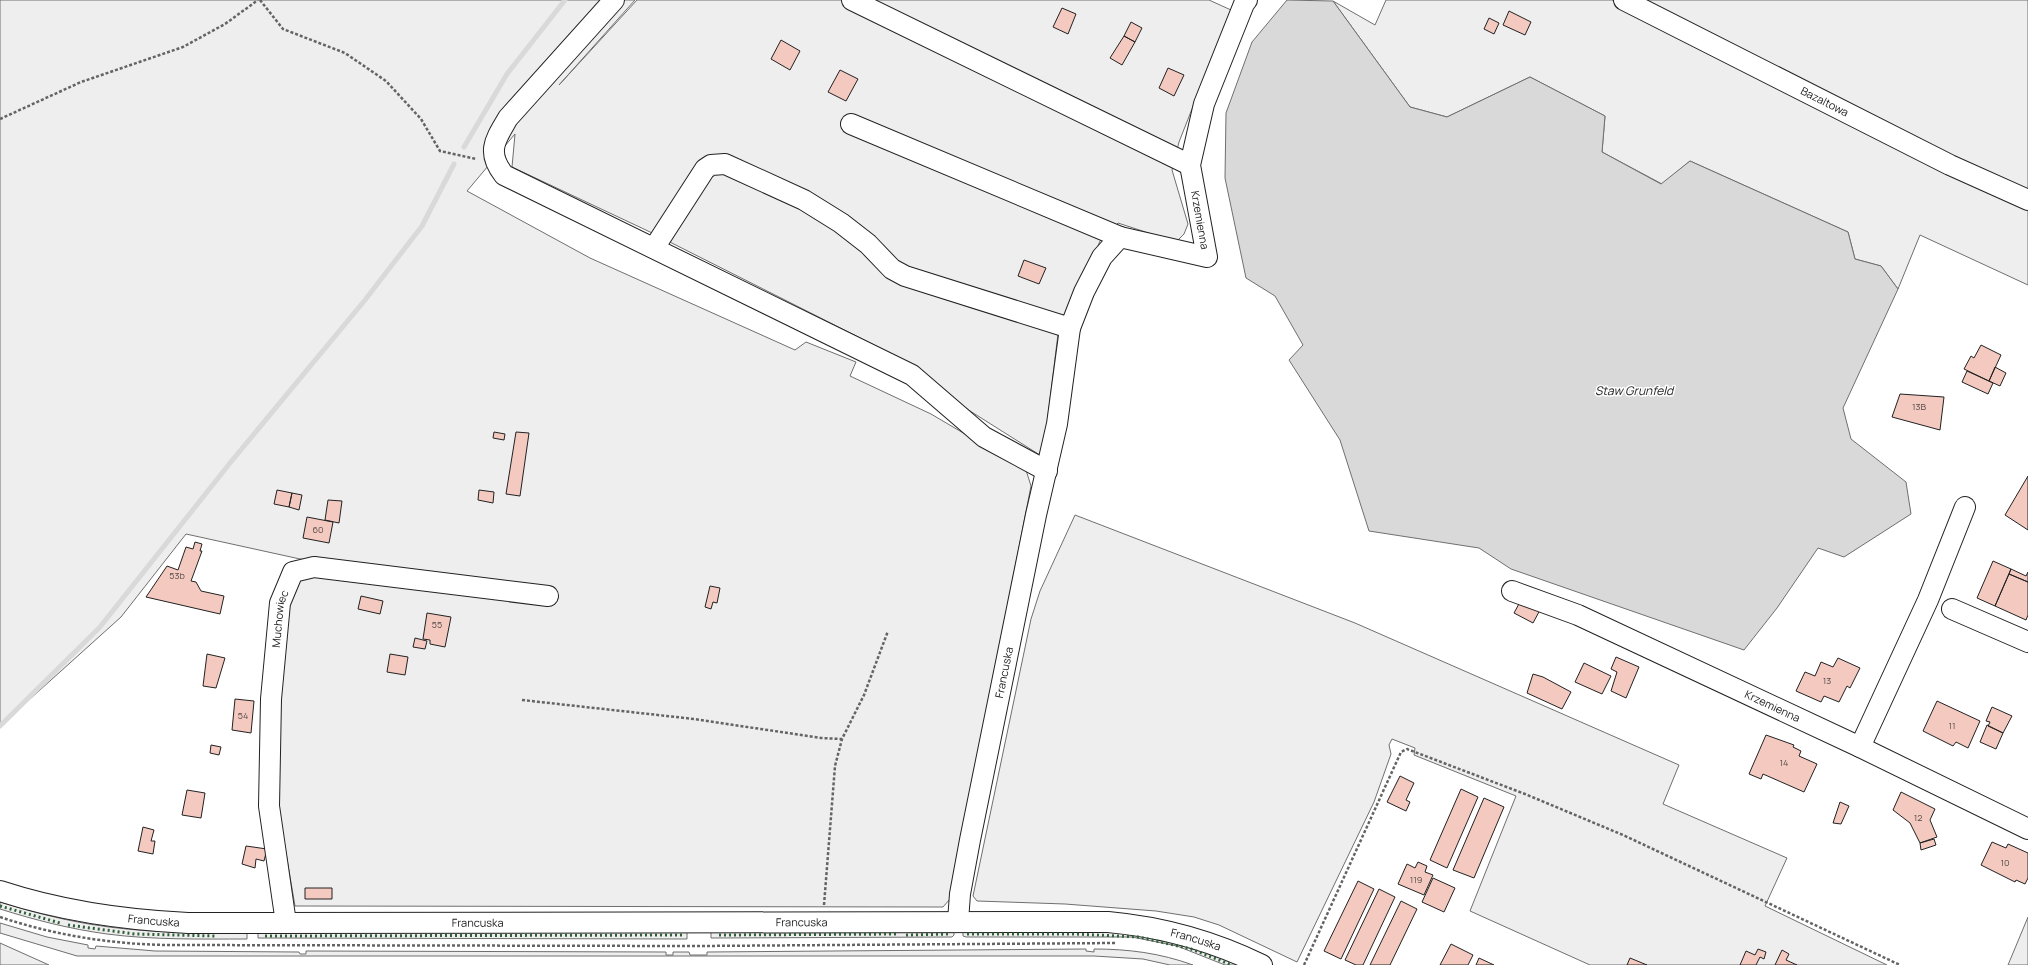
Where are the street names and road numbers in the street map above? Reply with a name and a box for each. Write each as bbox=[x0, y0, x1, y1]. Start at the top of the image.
street label: Bazaltowa bbox=[1798, 83, 1851, 120]
street label: Krzemienna bbox=[1188, 189, 1213, 251]
street label: Muchowiec bbox=[268, 587, 292, 648]
street label: Francuska bbox=[991, 645, 1016, 699]
street label: Krzemienna bbox=[1743, 686, 1803, 725]
street label: Francuska bbox=[127, 910, 180, 930]
street label: Francuska bbox=[776, 914, 828, 929]
street label: Francuska bbox=[452, 915, 504, 930]
street label: Francuska bbox=[1169, 924, 1223, 954]

